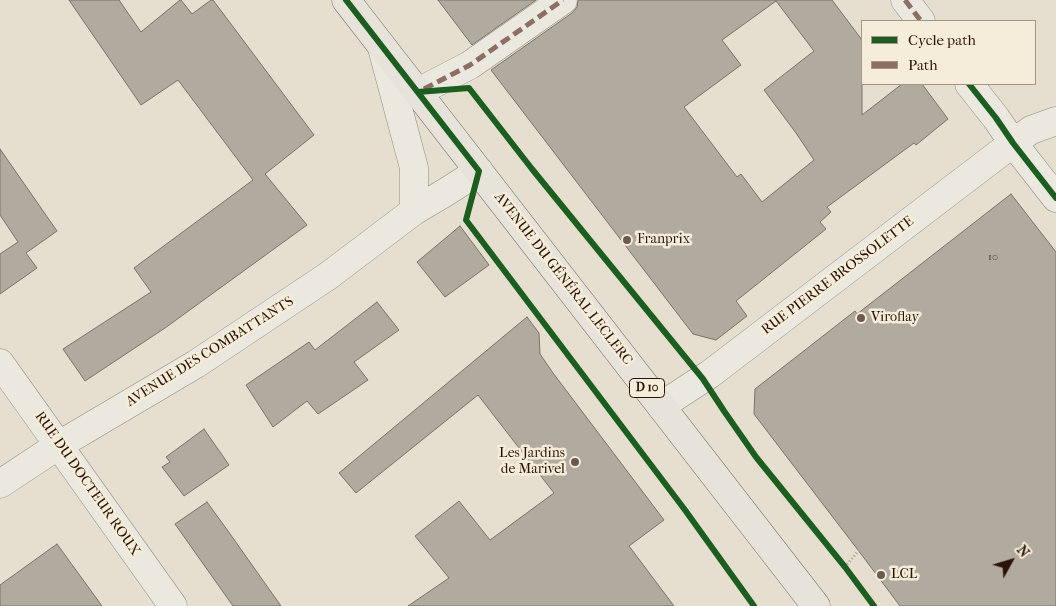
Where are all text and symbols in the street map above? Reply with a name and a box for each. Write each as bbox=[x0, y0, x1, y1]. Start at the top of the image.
legend bbox=[861, 20, 1036, 85]
text: Cycle path bbox=[908, 31, 976, 49]
text: Path bbox=[908, 56, 938, 74]
street label: AVENUE DU GÉNÉRAL LECLERC bbox=[490, 189, 636, 369]
street label: RUE PIERRE BROSSOLETTE bbox=[759, 213, 917, 339]
place label: Franprix bbox=[637, 232, 690, 248]
marker: Franprix bbox=[621, 234, 633, 246]
house number: 10 bbox=[988, 250, 998, 264]
street label: AVENUE DES COMBATTANTS bbox=[123, 293, 297, 411]
place label: Viroflay bbox=[871, 310, 919, 326]
marker: Viroflay bbox=[855, 312, 867, 324]
road number: D 10 bbox=[630, 378, 664, 398]
street label: RUE DU DOCTEUR ROUX bbox=[31, 409, 143, 559]
place label: Les Jardins de Marivel bbox=[499, 446, 565, 478]
marker: Les Jardins de Marivel bbox=[569, 456, 581, 468]
north arrow bbox=[986, 536, 1036, 586]
text: N bbox=[1013, 542, 1033, 561]
place label: LCL bbox=[891, 567, 917, 583]
marker: LCL bbox=[875, 569, 887, 581]

